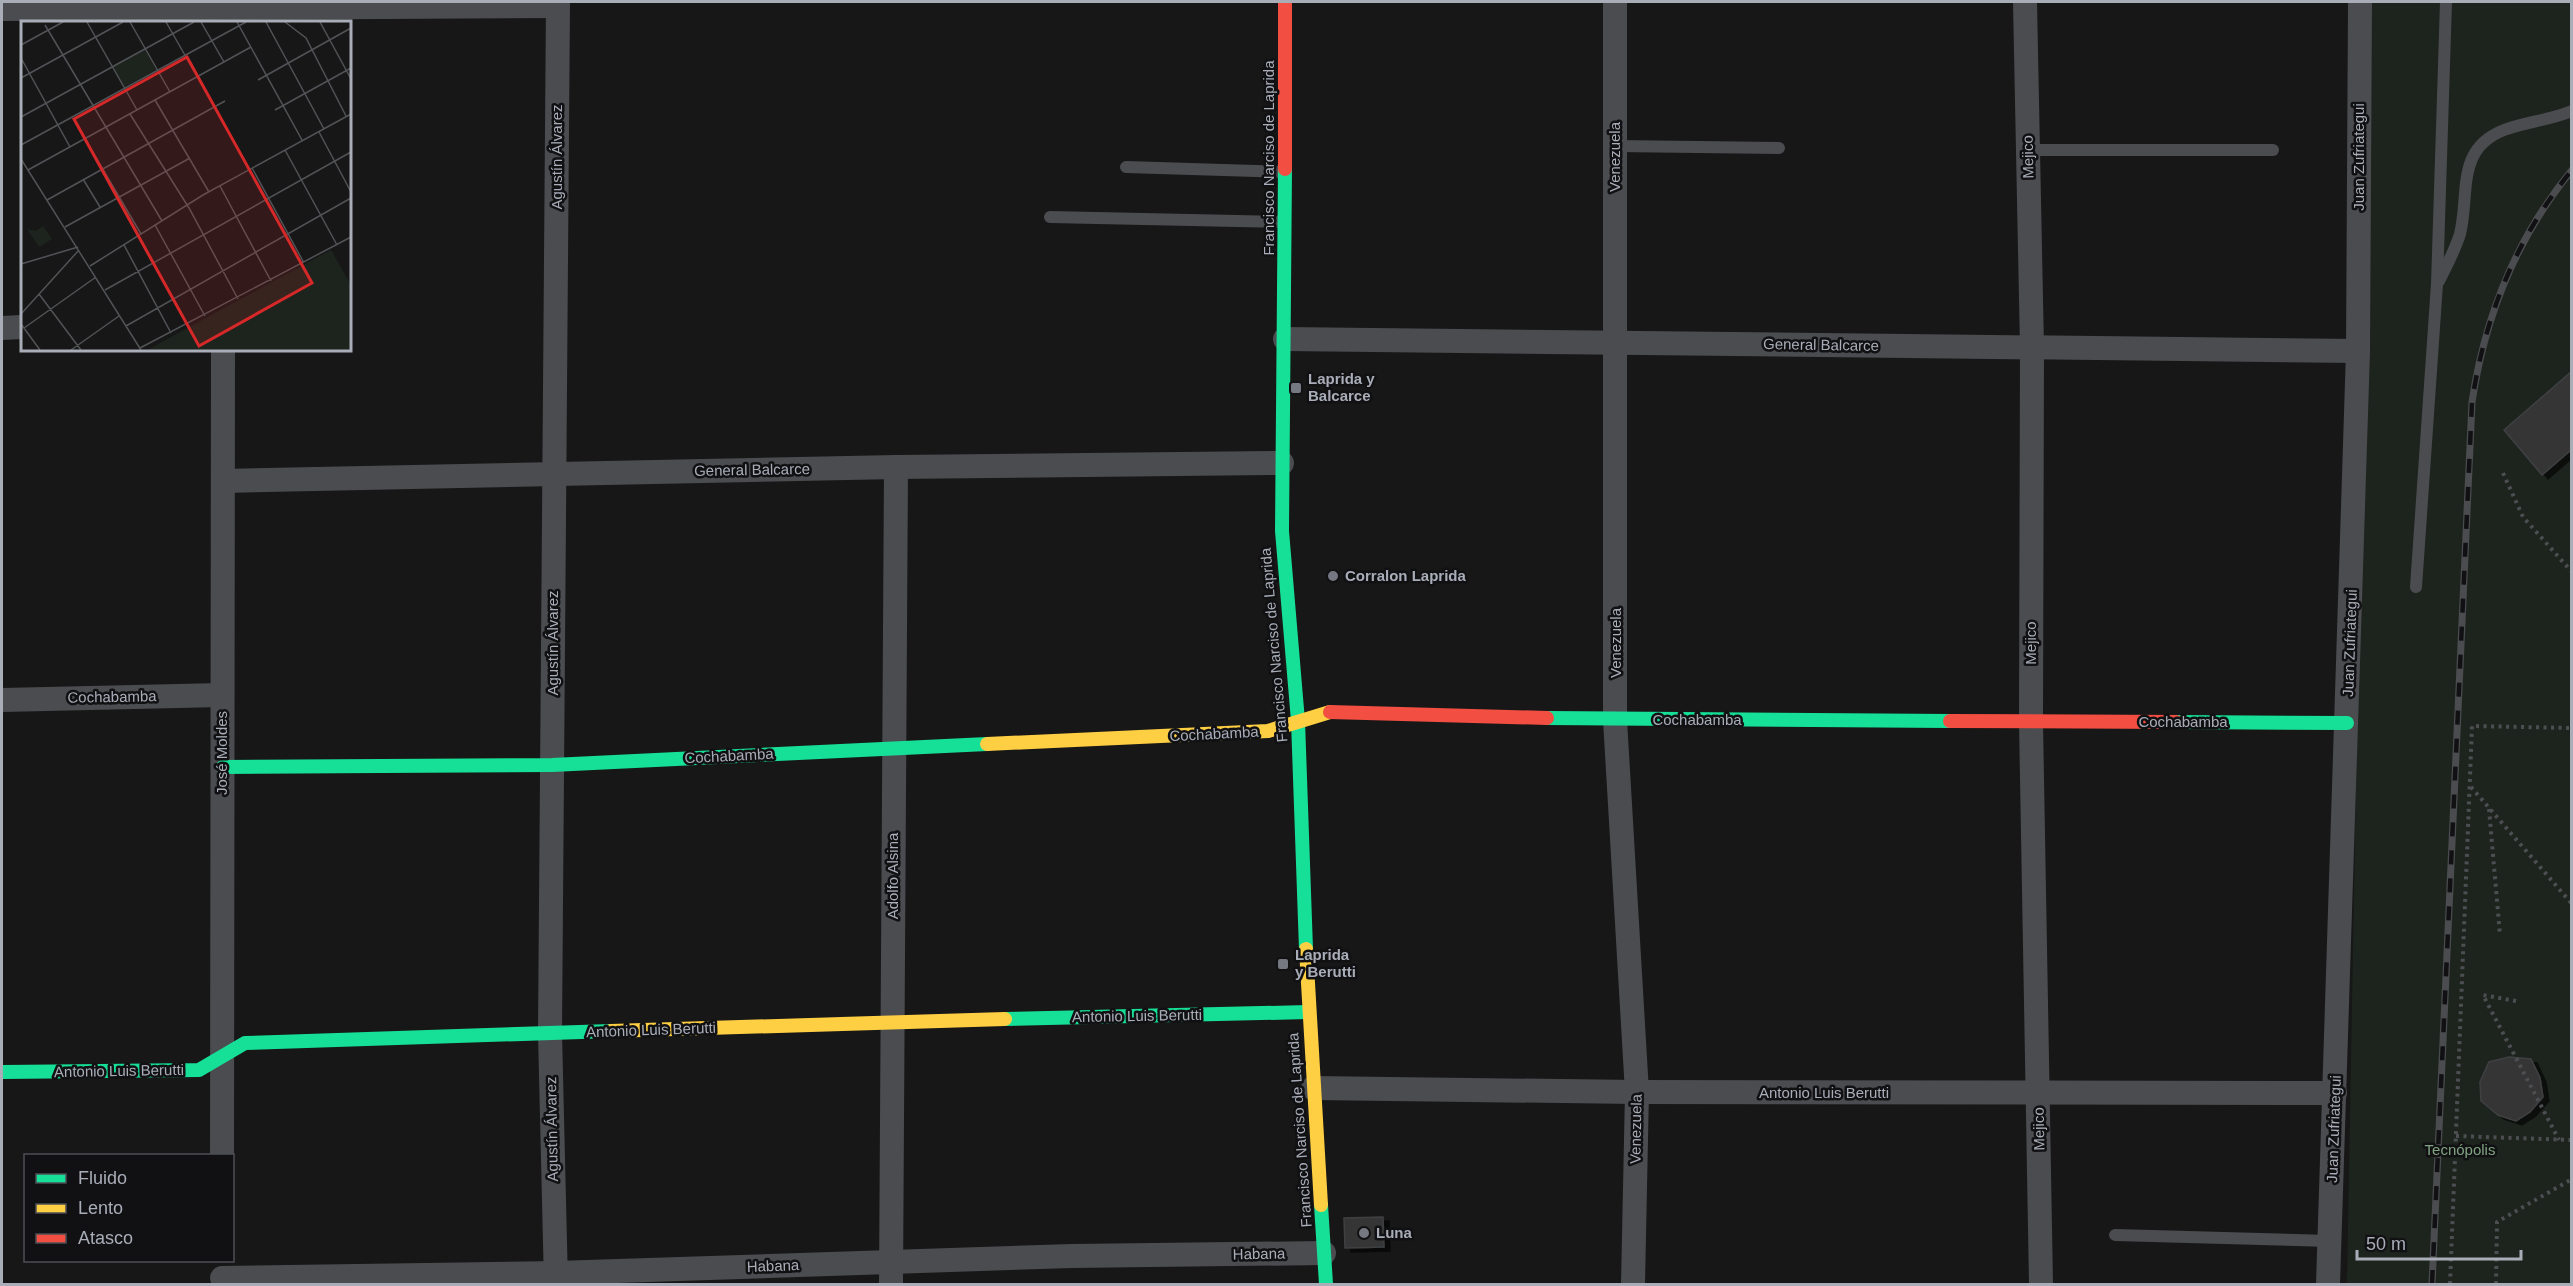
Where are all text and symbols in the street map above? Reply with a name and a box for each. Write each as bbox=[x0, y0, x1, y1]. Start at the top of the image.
inset map bbox=[21, 21, 351, 351]
street label: Francisco Narciso de Laprida bbox=[1260, 60, 1277, 256]
street label: Juan Zufriategui bbox=[2350, 103, 2367, 211]
street label: Agustín Álvarez bbox=[548, 104, 565, 210]
street label: Venezuela bbox=[1606, 121, 1623, 192]
street label: Mejico bbox=[2019, 135, 2036, 179]
street label: General Balcarce bbox=[1763, 335, 1879, 354]
place label: Laprida y Balcarce bbox=[1308, 370, 1375, 404]
marker: Laprida y Balcarce bbox=[1289, 381, 1303, 395]
street label: General Balcarce bbox=[694, 460, 810, 479]
street label: Francisco Narciso de Laprida bbox=[1256, 546, 1290, 743]
place label: Corralon Laprida bbox=[1345, 567, 1467, 584]
marker: Corralon Laprida bbox=[1326, 569, 1340, 583]
street label: Juan Zufriategui bbox=[2339, 589, 2360, 697]
street label: Agustín Álvarez bbox=[544, 590, 561, 696]
street label: Venezuela bbox=[1607, 607, 1624, 678]
street label: Mejico bbox=[2022, 621, 2039, 665]
street label: Cochabamba bbox=[67, 687, 157, 706]
street label: José Moldes bbox=[213, 711, 230, 795]
street label: Cochabamba bbox=[1652, 711, 1742, 728]
street label: Cochabamba bbox=[2138, 713, 2228, 730]
street label: Cochabamba bbox=[1169, 723, 1260, 744]
street label: Cochabamba bbox=[684, 745, 775, 766]
street label: Adolfo Alsina bbox=[884, 832, 901, 919]
place label: Laprida y Berutti bbox=[1295, 946, 1356, 980]
marker: Laprida y Berutti bbox=[1276, 957, 1290, 971]
street label: Antonio Luis Berutti bbox=[1072, 1006, 1202, 1025]
street label: Antonio Luis Berutti bbox=[586, 1019, 716, 1040]
street label: Francisco Narciso de Laprida bbox=[1284, 1031, 1315, 1228]
street label: Antonio Luis Berutti bbox=[54, 1061, 184, 1080]
street label: Juan Zufriategui bbox=[2323, 1075, 2344, 1183]
street label: Agustín Álvarez bbox=[542, 1076, 561, 1182]
street label: Antonio Luis Berutti bbox=[1759, 1084, 1889, 1101]
street label: Venezuela bbox=[1626, 1093, 1645, 1164]
street label: Mejico bbox=[2030, 1107, 2047, 1151]
park label: Tecnópolis bbox=[2425, 1141, 2495, 1158]
legend bbox=[24, 1154, 234, 1262]
text: Fluido bbox=[78, 1168, 127, 1188]
text: Lento bbox=[78, 1198, 123, 1218]
scale bar bbox=[2357, 1223, 2520, 1261]
place label: Luna bbox=[1376, 1224, 1412, 1241]
marker: Luna bbox=[1357, 1226, 1371, 1240]
text: Atasco bbox=[78, 1228, 133, 1248]
text: 50 m bbox=[2366, 1234, 2406, 1254]
street label: Habana bbox=[1233, 1245, 1286, 1262]
street label: Habana bbox=[746, 1256, 800, 1275]

